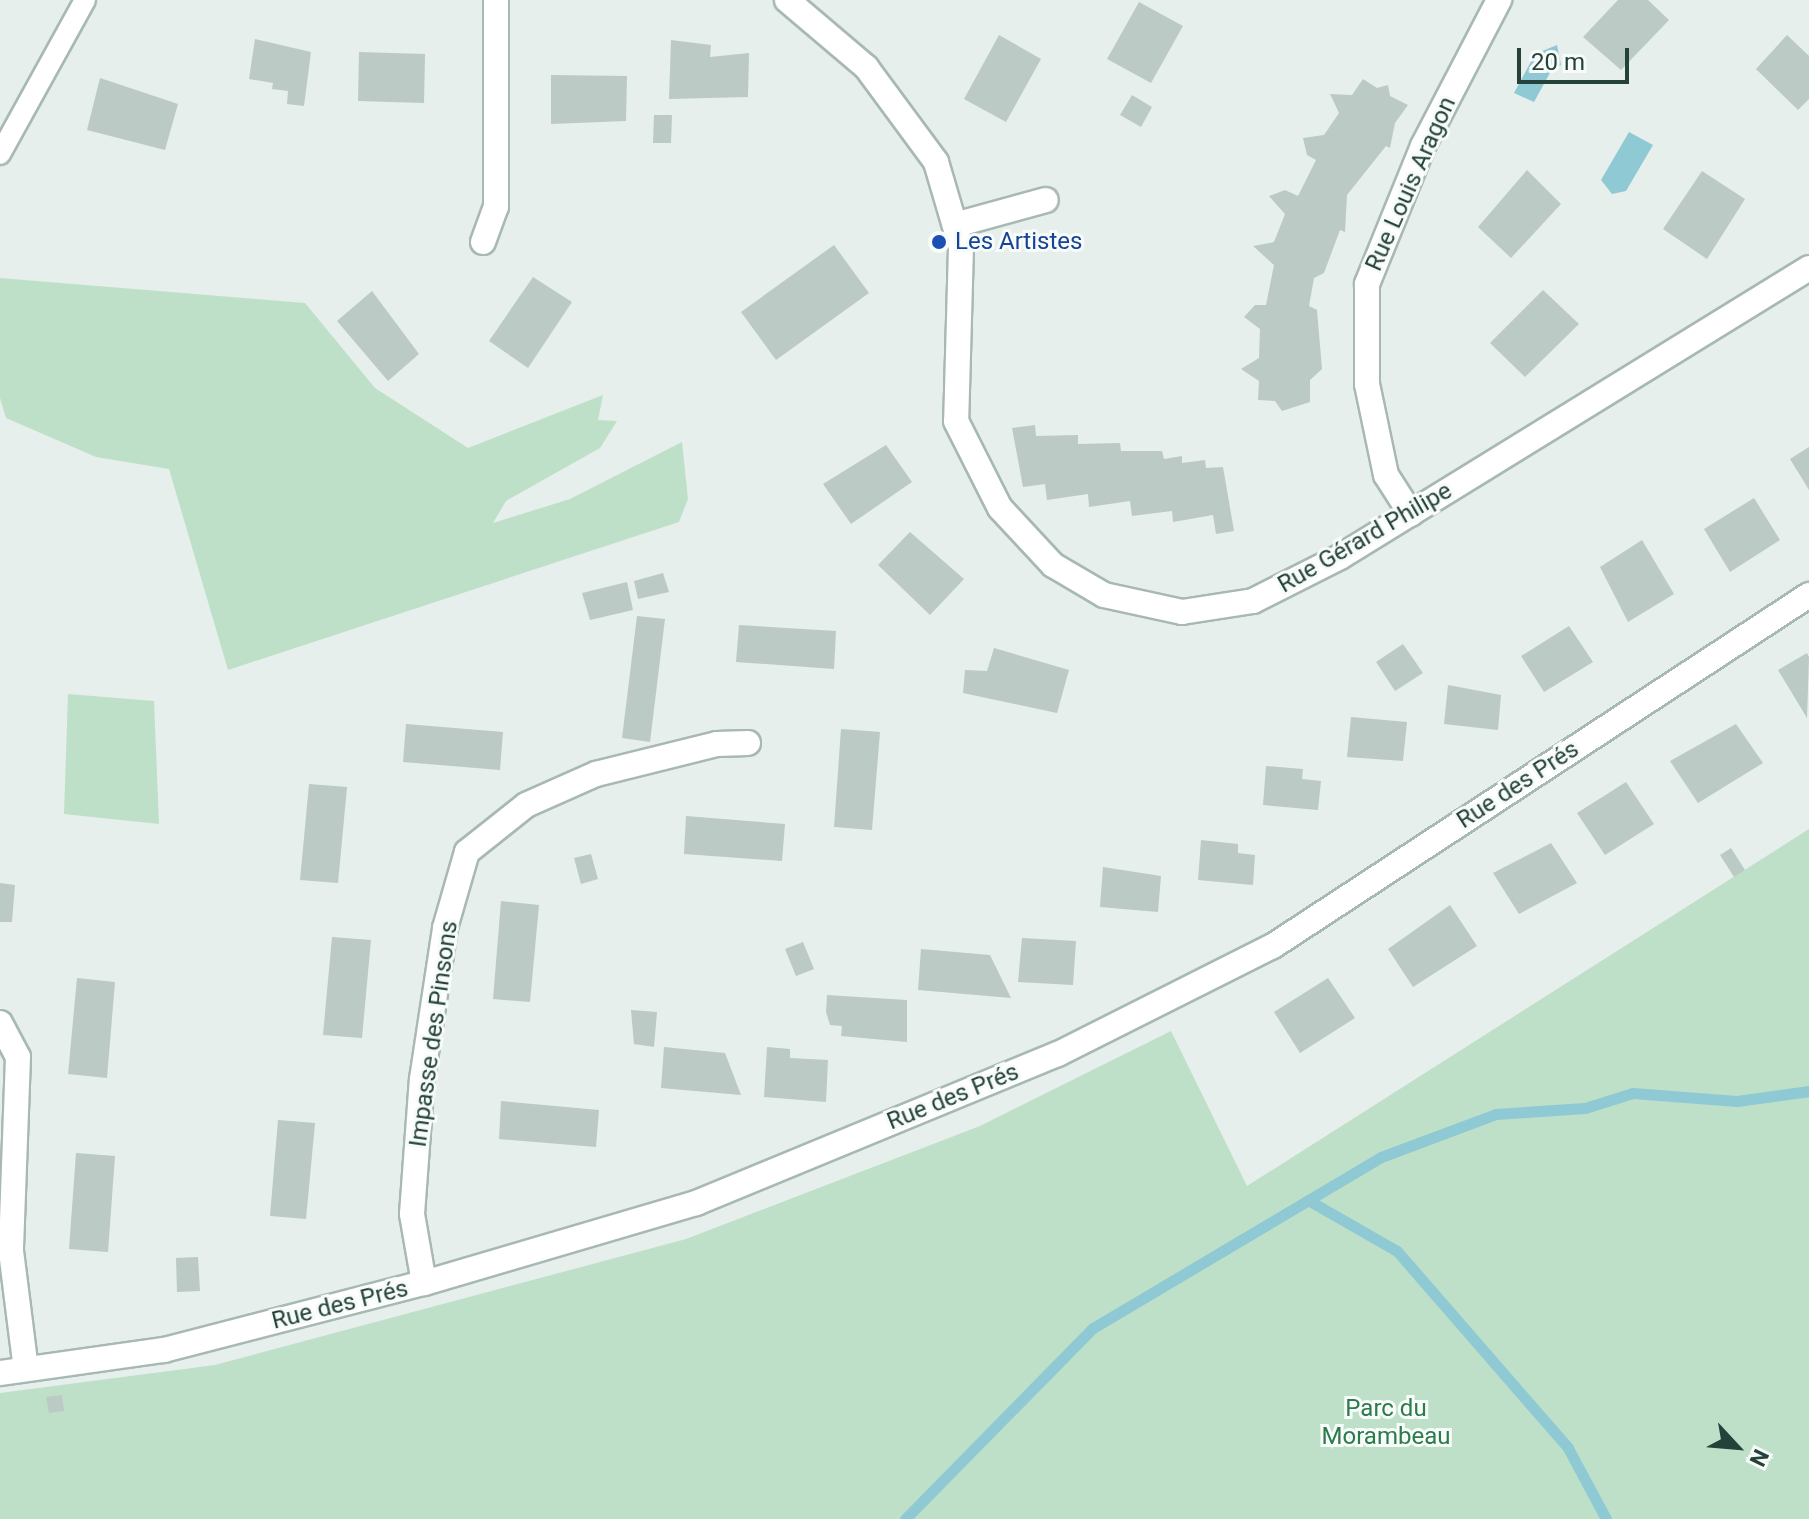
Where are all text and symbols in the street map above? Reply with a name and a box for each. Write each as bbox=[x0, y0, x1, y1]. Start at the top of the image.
scale bar bbox=[1521, 32, 1633, 82]
text: 20 m bbox=[1531, 48, 1585, 76]
street label: Rue Louis Aragon bbox=[1360, 92, 1462, 276]
place label: Les Artistes bbox=[955, 228, 1082, 256]
marker: Les Artistes bbox=[930, 233, 948, 251]
street label: Rue Gérard Philipe bbox=[1273, 477, 1457, 599]
street label: Rue des Prés bbox=[1452, 735, 1584, 835]
street label: Impasse des Pinsons bbox=[404, 919, 464, 1149]
street label: Rue des Prés bbox=[883, 1058, 1023, 1136]
street label: Rue des Prés bbox=[269, 1274, 411, 1336]
park label: Parc du Morambeau bbox=[1322, 1395, 1450, 1451]
north arrow bbox=[1697, 1407, 1777, 1487]
text: N bbox=[1744, 1445, 1774, 1470]

